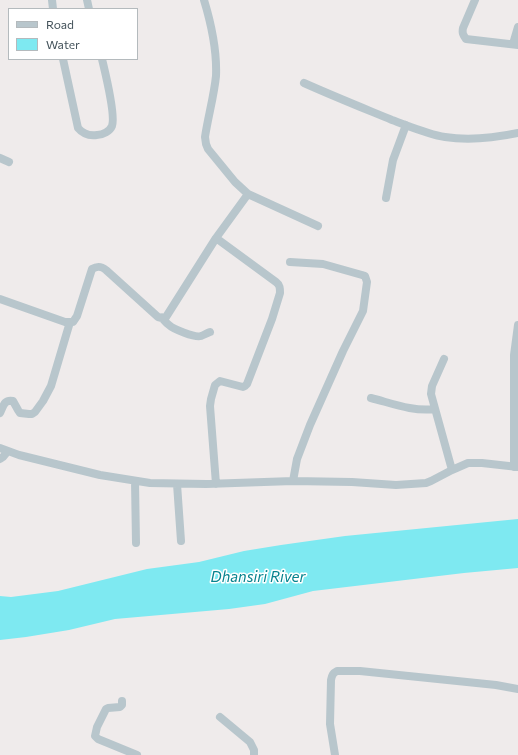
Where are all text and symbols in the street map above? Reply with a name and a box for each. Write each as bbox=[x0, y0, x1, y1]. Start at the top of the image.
legend bbox=[8, 8, 138, 60]
text: Road bbox=[46, 17, 74, 31]
text: Water bbox=[46, 37, 80, 51]
water label: Dhansiri River bbox=[211, 568, 305, 586]

